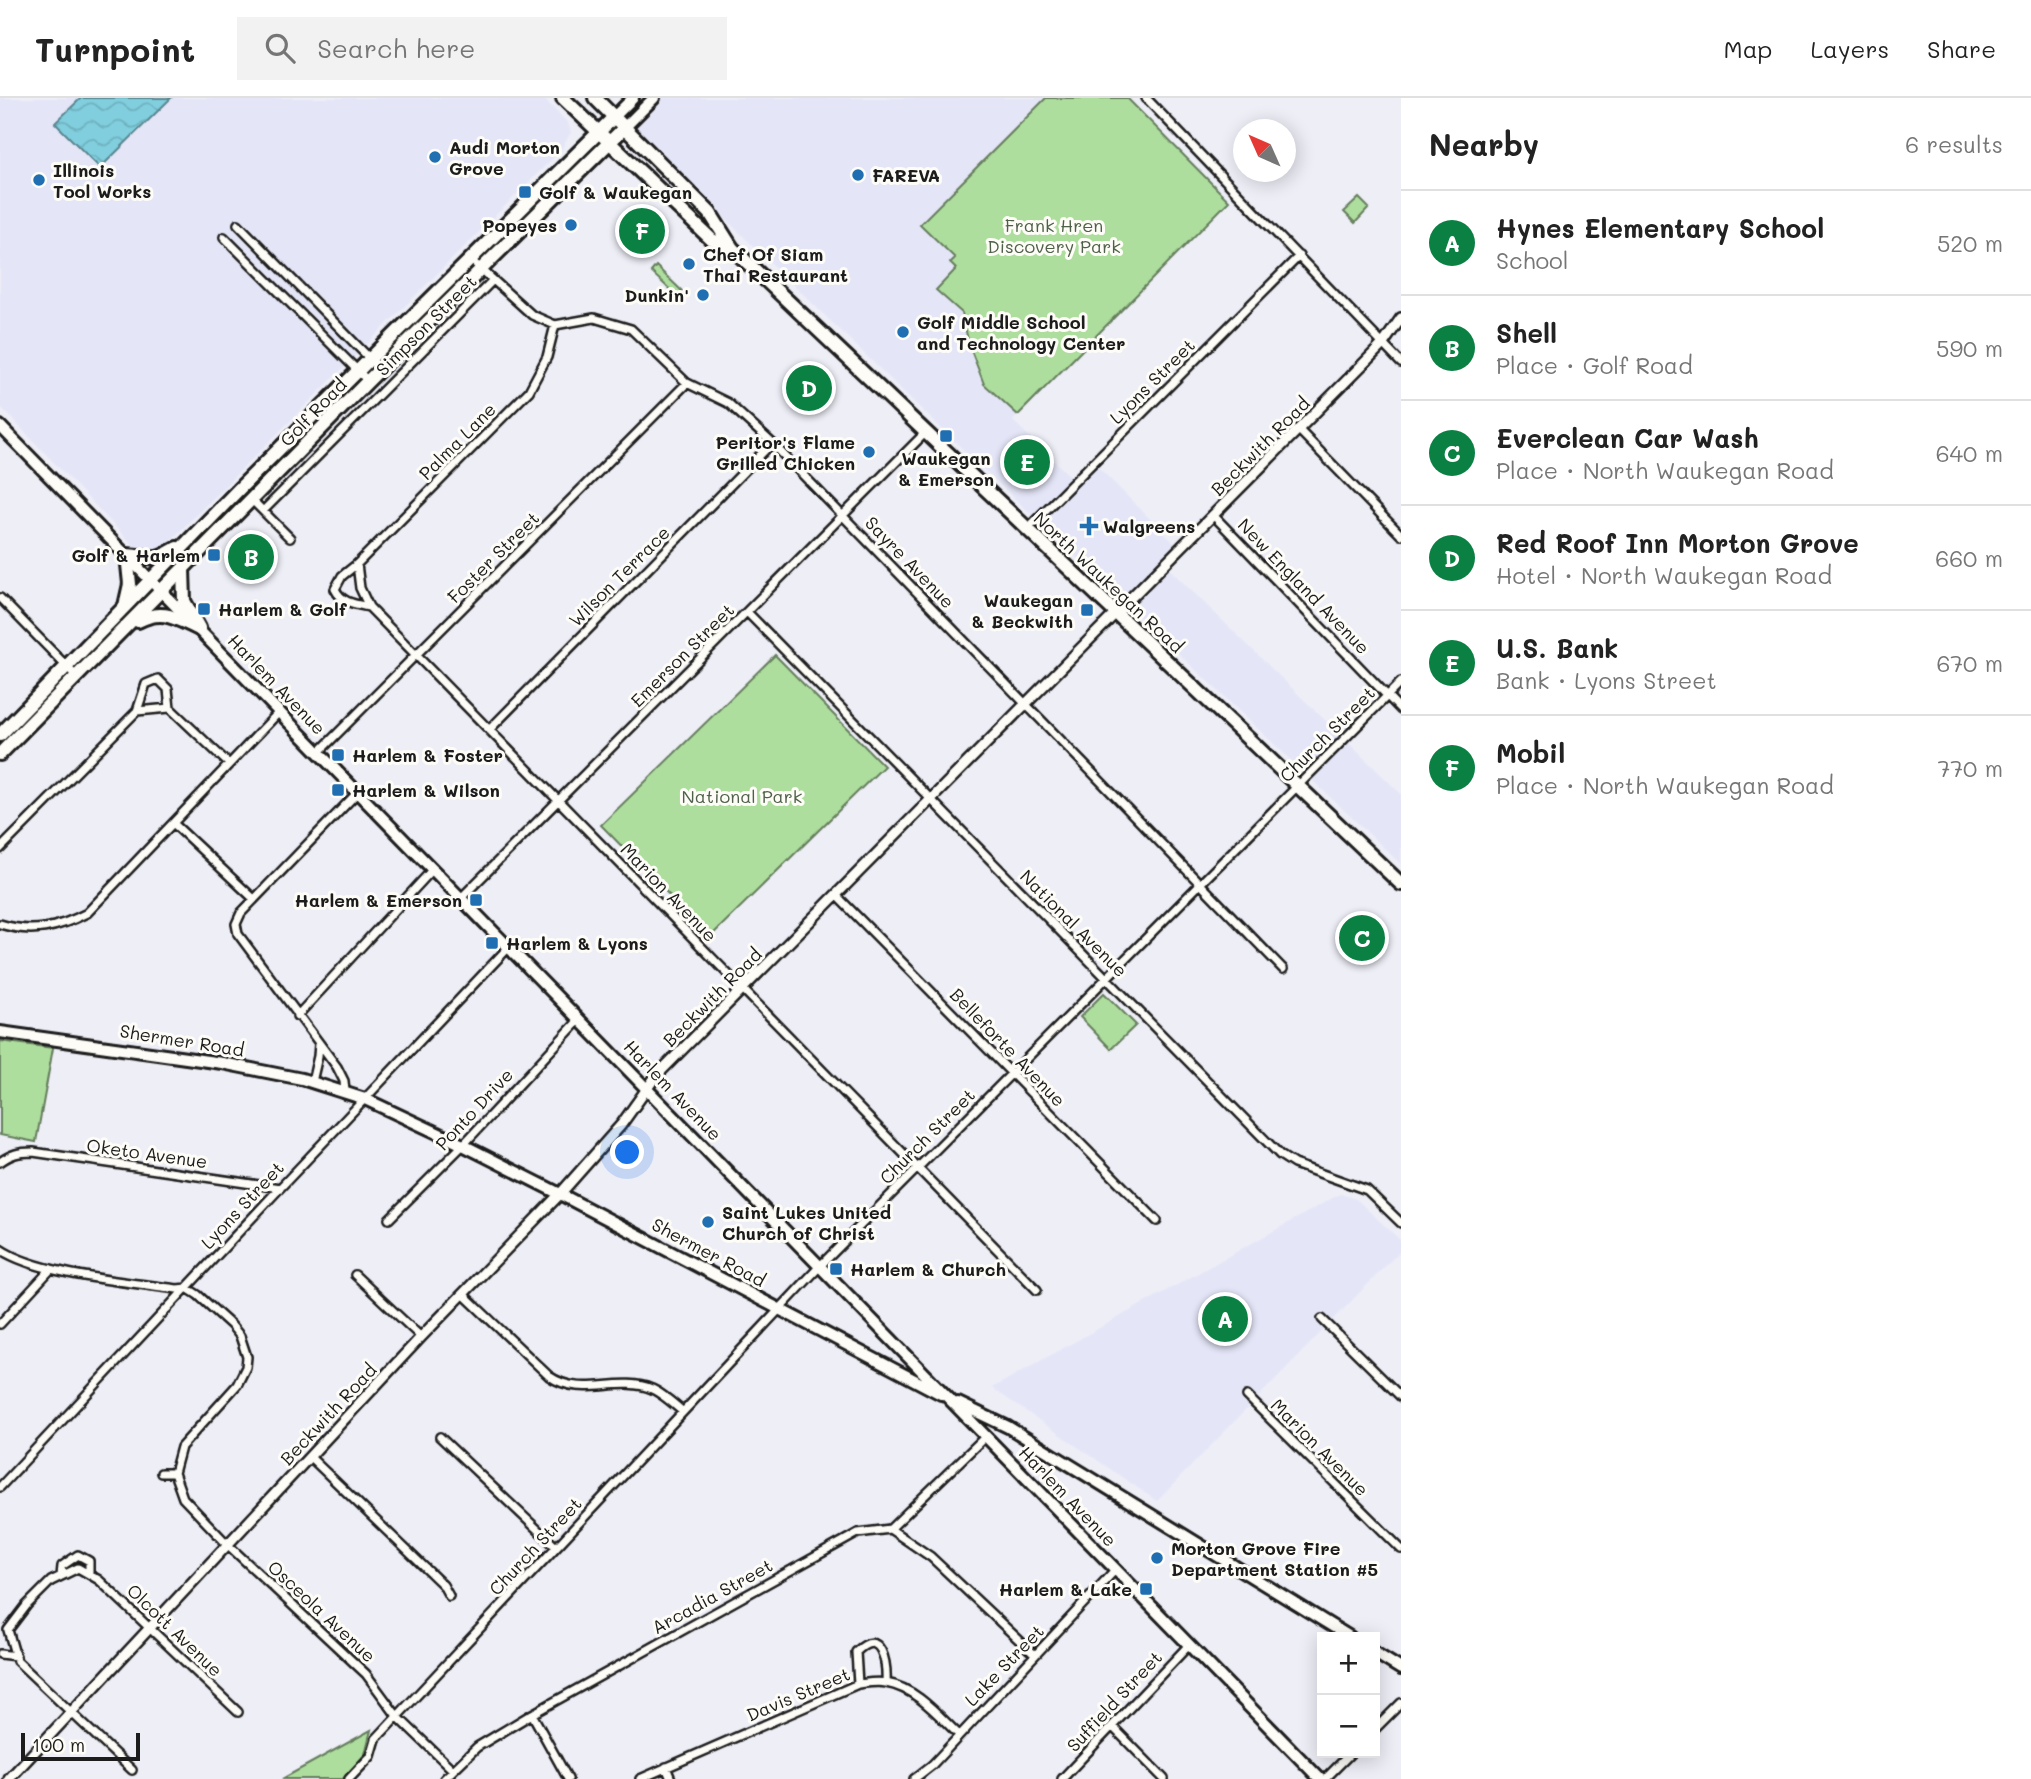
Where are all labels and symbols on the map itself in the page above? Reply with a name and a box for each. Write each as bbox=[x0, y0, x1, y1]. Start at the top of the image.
north arrow bbox=[1233, 119, 1296, 182]
place label: Audi Morton Grove bbox=[449, 135, 560, 180]
marker: Audi Morton Grove bbox=[427, 149, 443, 165]
place label: Illinois Tool Works bbox=[53, 158, 151, 203]
place label: FAREVA bbox=[872, 163, 940, 187]
marker: FAREVA bbox=[850, 167, 866, 183]
marker: Illinois Tool Works bbox=[31, 172, 47, 188]
place label: Golf & Waukegan bbox=[539, 180, 692, 204]
marker: Golf & Waukegan bbox=[517, 184, 533, 200]
pin: F bbox=[619, 205, 665, 257]
place label: Popeyes bbox=[482, 213, 557, 237]
park label: Frank Hren Discovery Park bbox=[987, 213, 1121, 258]
marker: Popeyes bbox=[563, 217, 579, 233]
place label: Chef Of Siam Thai Restaurant bbox=[703, 242, 848, 287]
marker: Chef Of Siam Thai Restaurant bbox=[681, 256, 697, 272]
street label: Simpson Street bbox=[370, 269, 482, 381]
place label: Dunkin' bbox=[625, 283, 689, 307]
marker: Dunkin' bbox=[695, 287, 711, 303]
place label: Golf Middle School and Technology Center bbox=[917, 310, 1125, 355]
marker: Golf Middle School and Technology Center bbox=[895, 324, 911, 340]
street label: Lyons Street bbox=[1104, 333, 1200, 429]
pin: D bbox=[786, 362, 832, 414]
street label: Golf Road bbox=[274, 373, 352, 451]
street label: Beckwith Road bbox=[1205, 391, 1315, 501]
street label: Palma Lane bbox=[413, 397, 501, 485]
marker: Waukegan & Emerson bbox=[938, 428, 954, 444]
place label: Peritor's Flame Grilled Chicken bbox=[715, 430, 855, 475]
pin: E bbox=[1004, 436, 1050, 488]
marker: Peritor's Flame Grilled Chicken bbox=[861, 444, 877, 460]
place label: Waukegan & Emerson bbox=[898, 446, 994, 491]
street label: Foster Street bbox=[442, 506, 544, 608]
street label: North Waukegan Road bbox=[1029, 506, 1189, 658]
street label: Sayre Avenue bbox=[860, 511, 960, 613]
street label: New England Avenue bbox=[1233, 513, 1375, 659]
place label: Walgreens bbox=[1103, 514, 1195, 538]
marker: Walgreens bbox=[1081, 518, 1097, 534]
street label: Wilson Terrace bbox=[563, 520, 675, 632]
pin: B bbox=[228, 531, 274, 583]
place label: Golf & Harlem bbox=[71, 543, 200, 567]
marker: Golf & Harlem bbox=[206, 547, 222, 563]
place label: Waukegan & Beckwith bbox=[971, 588, 1073, 633]
place label: Harlem & Golf bbox=[218, 597, 347, 621]
street label: Emerson Street bbox=[625, 598, 739, 712]
marker: Harlem & Golf bbox=[196, 601, 212, 617]
marker: Waukegan & Beckwith bbox=[1079, 602, 1095, 618]
street label: Harlem Avenue bbox=[223, 628, 331, 740]
street label: Church Street bbox=[1274, 681, 1380, 787]
place label: Harlem & Foster bbox=[352, 743, 503, 767]
marker: Harlem & Foster bbox=[330, 747, 346, 763]
place label: Harlem & Wilson bbox=[352, 778, 500, 802]
marker: Harlem & Wilson bbox=[330, 782, 346, 798]
park label: National Park bbox=[682, 784, 802, 808]
street label: Marion Avenue bbox=[616, 837, 722, 947]
street label: National Avenue bbox=[1015, 864, 1133, 982]
place label: Harlem & Emerson bbox=[295, 888, 462, 912]
marker: Harlem & Emerson bbox=[468, 892, 484, 908]
pin: C bbox=[1339, 912, 1385, 964]
place label: Harlem & Lyons bbox=[506, 931, 648, 955]
marker: Harlem & Lyons bbox=[484, 935, 500, 951]
street label: Beckwith Road bbox=[657, 942, 767, 1052]
street label: Belleforte Avenue bbox=[945, 982, 1071, 1112]
street label: Shermer Road bbox=[118, 1018, 246, 1062]
street label: Harlem Avenue bbox=[619, 1034, 727, 1146]
street label: Ponto Drive bbox=[430, 1063, 518, 1155]
street label: Church Street bbox=[874, 1083, 980, 1189]
street label: Oketo Avenue bbox=[85, 1133, 209, 1173]
your location bbox=[610, 1135, 644, 1169]
street label: Lyons Street bbox=[195, 1156, 289, 1254]
place label: Saint Lukes United Church of Christ bbox=[722, 1200, 891, 1245]
street label: Shermer Road bbox=[648, 1212, 770, 1292]
marker: Saint Lukes United Church of Christ bbox=[700, 1214, 716, 1230]
place label: Harlem & Church bbox=[850, 1257, 1006, 1281]
marker: Harlem & Church bbox=[828, 1261, 844, 1277]
pin: A bbox=[1202, 1293, 1248, 1345]
street label: Beckwith Road bbox=[275, 1358, 381, 1470]
street label: Marion Avenue bbox=[1266, 1393, 1374, 1501]
street label: Harlem Avenue bbox=[1014, 1440, 1122, 1552]
street label: Church Street bbox=[483, 1492, 587, 1600]
place label: Morton Grove Fire Department Station #5 bbox=[1171, 1536, 1378, 1581]
marker: Morton Grove Fire Department Station #5 bbox=[1149, 1550, 1165, 1566]
street label: Arcadia Street bbox=[647, 1553, 777, 1639]
street label: Osceola Avenue bbox=[263, 1555, 381, 1667]
place label: Harlem & Lake bbox=[999, 1577, 1132, 1601]
street label: Olcott Avenue bbox=[122, 1578, 228, 1682]
marker: Harlem & Lake bbox=[1138, 1581, 1154, 1597]
street label: Lake Street bbox=[959, 1619, 1049, 1711]
street label: Suffield Street bbox=[1061, 1645, 1167, 1757]
street label: Davis Street bbox=[742, 1661, 854, 1727]
scale bar bbox=[21, 1730, 140, 1762]

